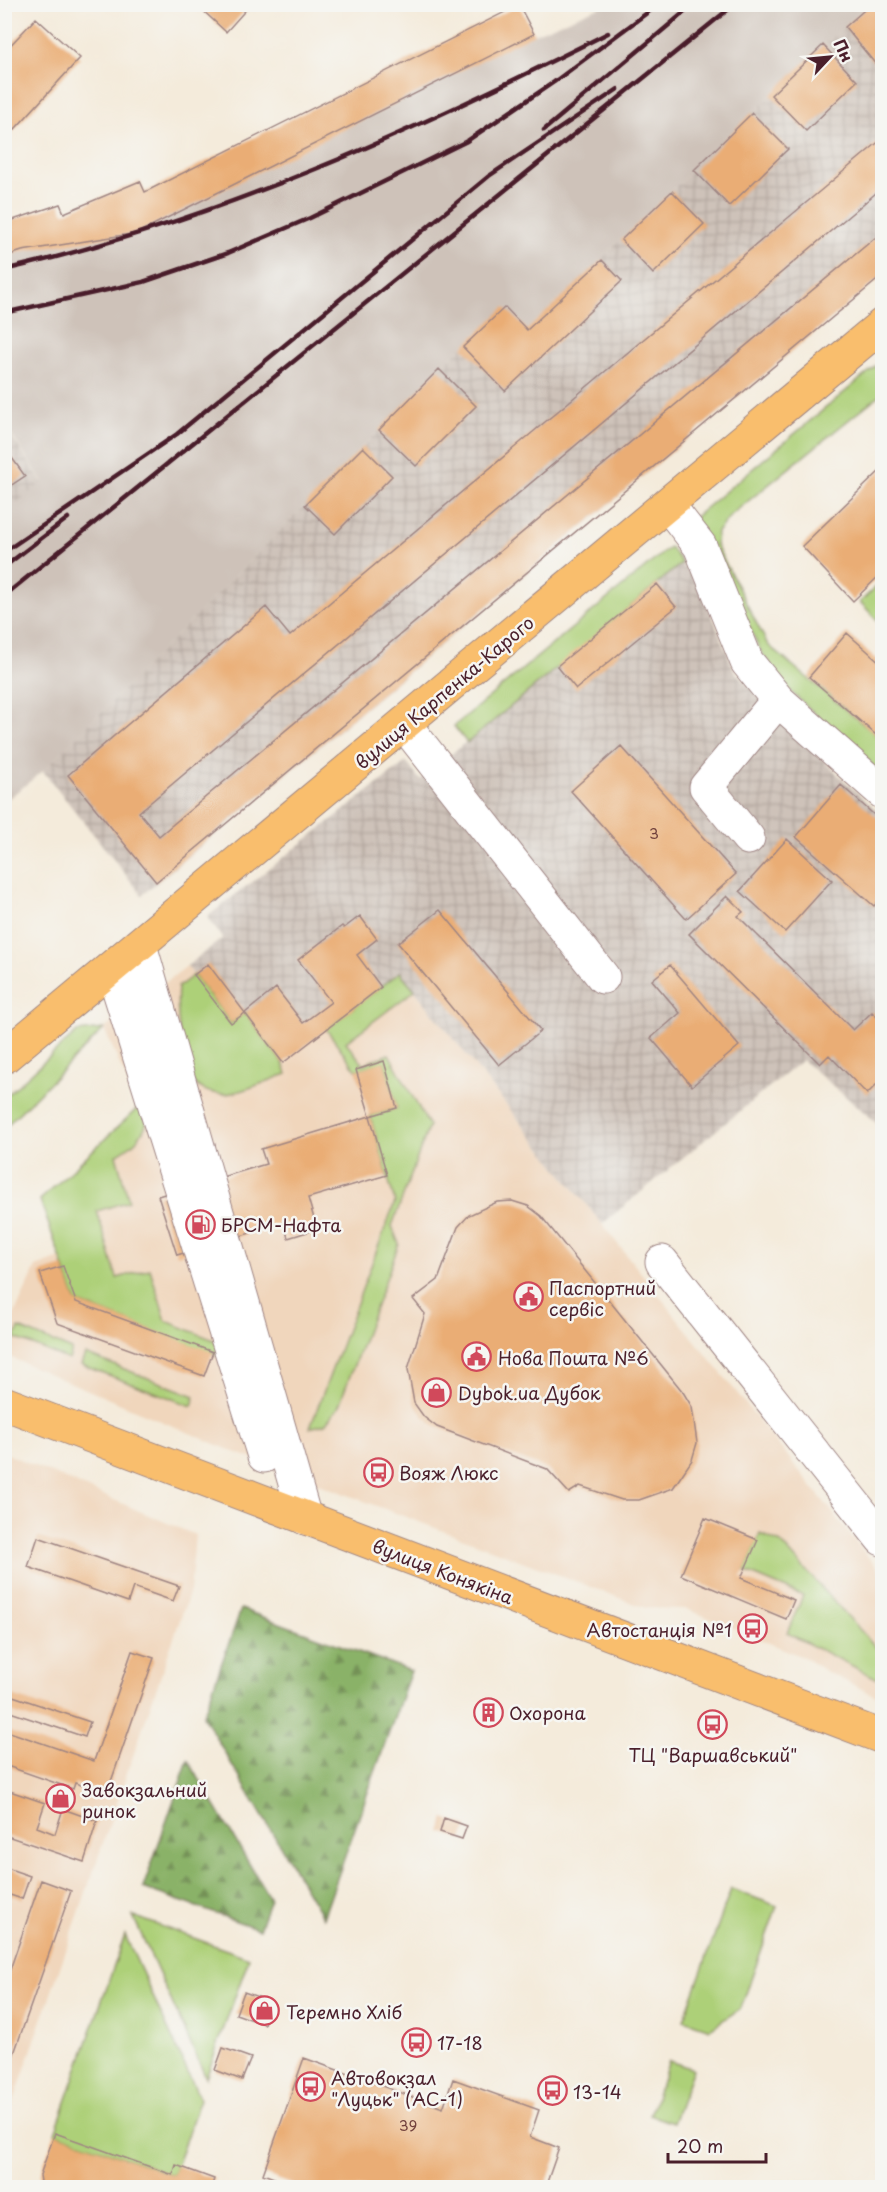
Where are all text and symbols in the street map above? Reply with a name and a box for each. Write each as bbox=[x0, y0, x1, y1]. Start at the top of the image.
north arrow bbox=[800, 27, 860, 87]
text: Пн bbox=[829, 34, 860, 66]
street label: вулиця Карпенка-Карого bbox=[349, 609, 539, 775]
house number: 3 bbox=[649, 821, 659, 844]
fuel station icon: БРСМ-Нафта bbox=[184, 1208, 216, 1240]
place label: БРСМ-Нафта bbox=[221, 1211, 341, 1238]
place label: Паспортний сервіс bbox=[549, 1274, 656, 1322]
public building icon: Паспортний сервіс bbox=[512, 1281, 544, 1313]
public building icon: Нова Пошта №6 bbox=[461, 1341, 493, 1373]
place label: Нова Пошта №6 bbox=[498, 1344, 649, 1371]
shop icon: Dybok.ua Дубок bbox=[421, 1376, 453, 1408]
place label: Dybok.ua Дубок bbox=[458, 1379, 601, 1406]
bus stop icon: Вояж Люкс bbox=[362, 1456, 394, 1488]
place label: Вояж Люкс bbox=[399, 1459, 498, 1486]
street label: вулиця Конякіна bbox=[369, 1532, 518, 1611]
bus stop icon: Автостанція №1 bbox=[737, 1613, 769, 1645]
place label: Автостанція №1 bbox=[587, 1616, 732, 1643]
building icon: Охорона bbox=[472, 1696, 504, 1728]
place label: Охорона bbox=[509, 1699, 586, 1726]
bus stop icon: ТЦ "Варшавський" bbox=[697, 1709, 729, 1741]
place label: ТЦ "Варшавський" bbox=[629, 1741, 797, 1768]
place label: Завокзальний ринок bbox=[82, 1776, 207, 1824]
shop icon: Завокзальний ринок bbox=[45, 1783, 77, 1815]
shop icon: Теремно Хліб bbox=[249, 1995, 281, 2027]
place label: Теремно Хліб bbox=[286, 1998, 403, 2025]
bus stop icon: 17-18 bbox=[400, 2026, 432, 2058]
place label: 17-18 bbox=[437, 2029, 483, 2056]
place label: Автовокзал "Луцьк" (АС-1) bbox=[331, 2064, 463, 2112]
bus stop icon: Автовокзал "Луцьк" (АС-1) bbox=[294, 2071, 326, 2103]
bus stop icon: 13-14 bbox=[536, 2075, 568, 2107]
place label: 13-14 bbox=[573, 2078, 622, 2105]
house number: 39 bbox=[399, 2113, 417, 2136]
scale bar bbox=[668, 2126, 766, 2164]
text: 20 m bbox=[677, 2132, 723, 2159]

